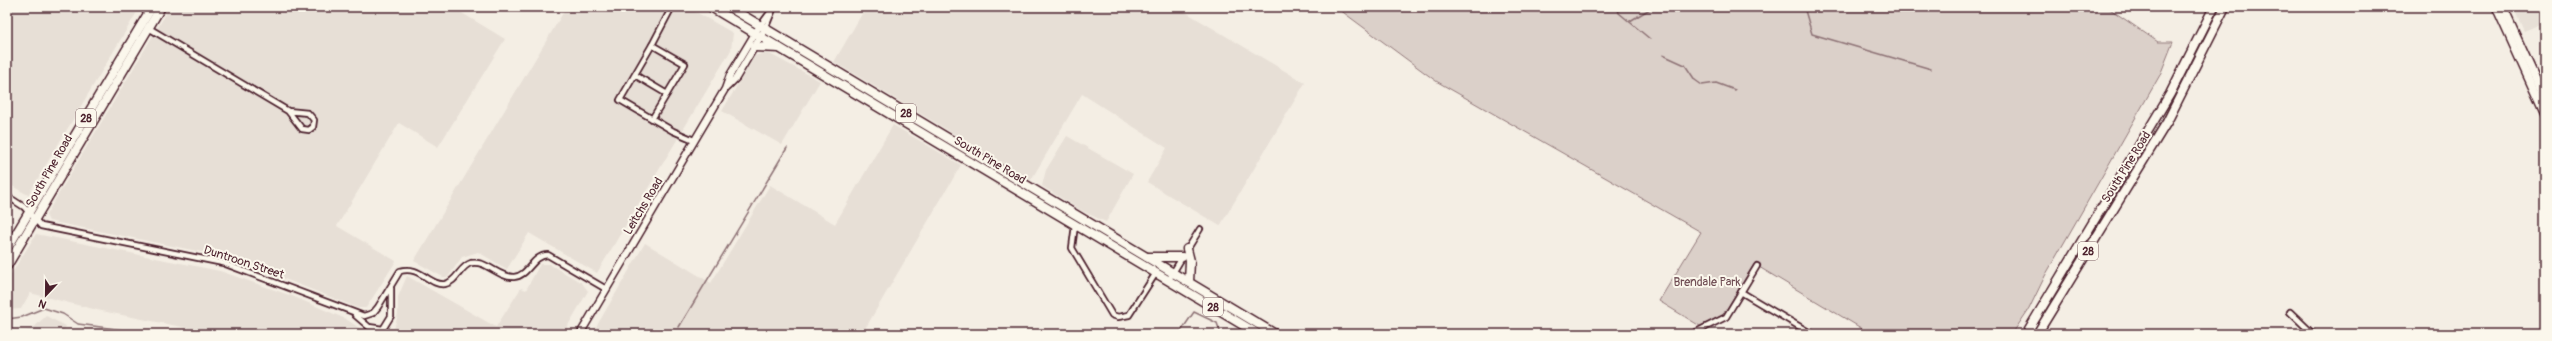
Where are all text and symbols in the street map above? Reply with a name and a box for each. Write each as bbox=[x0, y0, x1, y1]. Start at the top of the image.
road number: 28 bbox=[896, 104, 916, 122]
road number: 28 bbox=[76, 109, 96, 127]
street label: South Pine Road bbox=[2099, 129, 2154, 206]
street label: South Pine Road bbox=[23, 132, 76, 210]
street label: South Pine Road bbox=[951, 133, 1029, 188]
street label: Leitchs Road bbox=[620, 175, 666, 238]
street label: Duntroon Street bbox=[202, 242, 286, 283]
road number: 28 bbox=[2078, 242, 2098, 260]
north arrow bbox=[26, 275, 66, 315]
park label: Brendale Park bbox=[1673, 275, 1741, 290]
text: N bbox=[36, 296, 48, 311]
road number: 28 bbox=[1203, 298, 1223, 316]

